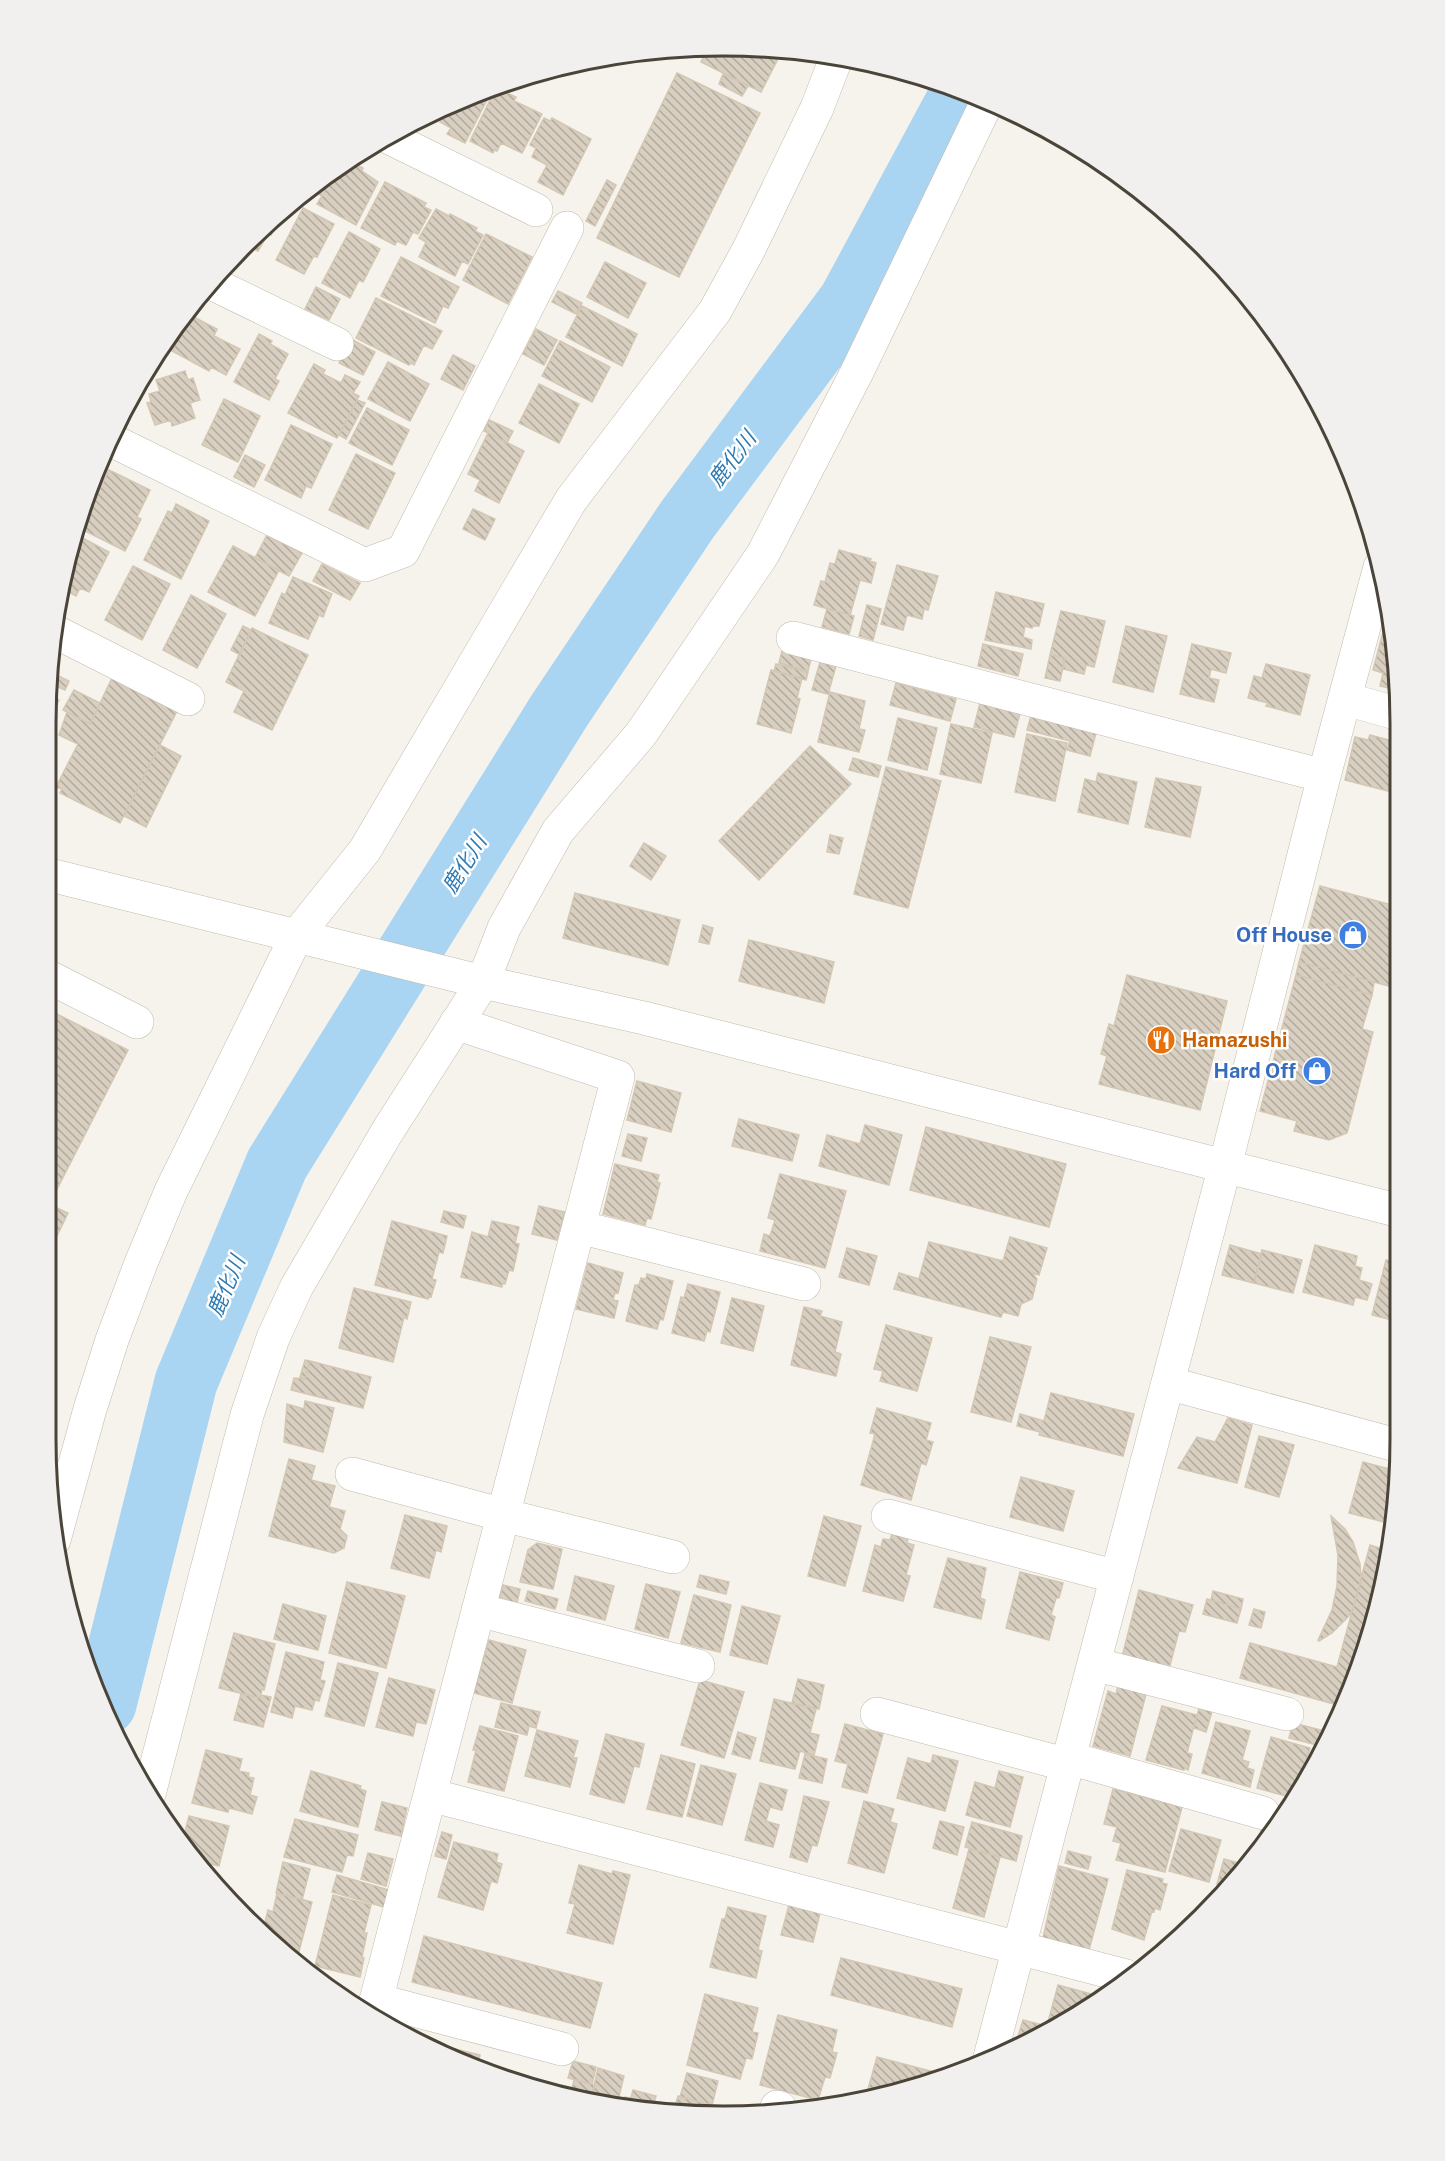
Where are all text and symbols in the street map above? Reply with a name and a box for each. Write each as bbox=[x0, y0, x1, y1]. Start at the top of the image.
water label: 鹿化川 bbox=[703, 425, 762, 492]
water label: 鹿化川 bbox=[437, 829, 492, 897]
shop icon: Off House bbox=[1337, 919, 1369, 951]
place label: Off House bbox=[1236, 923, 1332, 947]
restaurant icon: Hamazushi bbox=[1145, 1024, 1177, 1056]
place label: Hamazushi bbox=[1182, 1028, 1287, 1052]
shop icon: Hard Off bbox=[1301, 1055, 1333, 1087]
place label: Hard Off bbox=[1214, 1059, 1296, 1083]
water label: 鹿化川 bbox=[202, 1250, 251, 1320]

